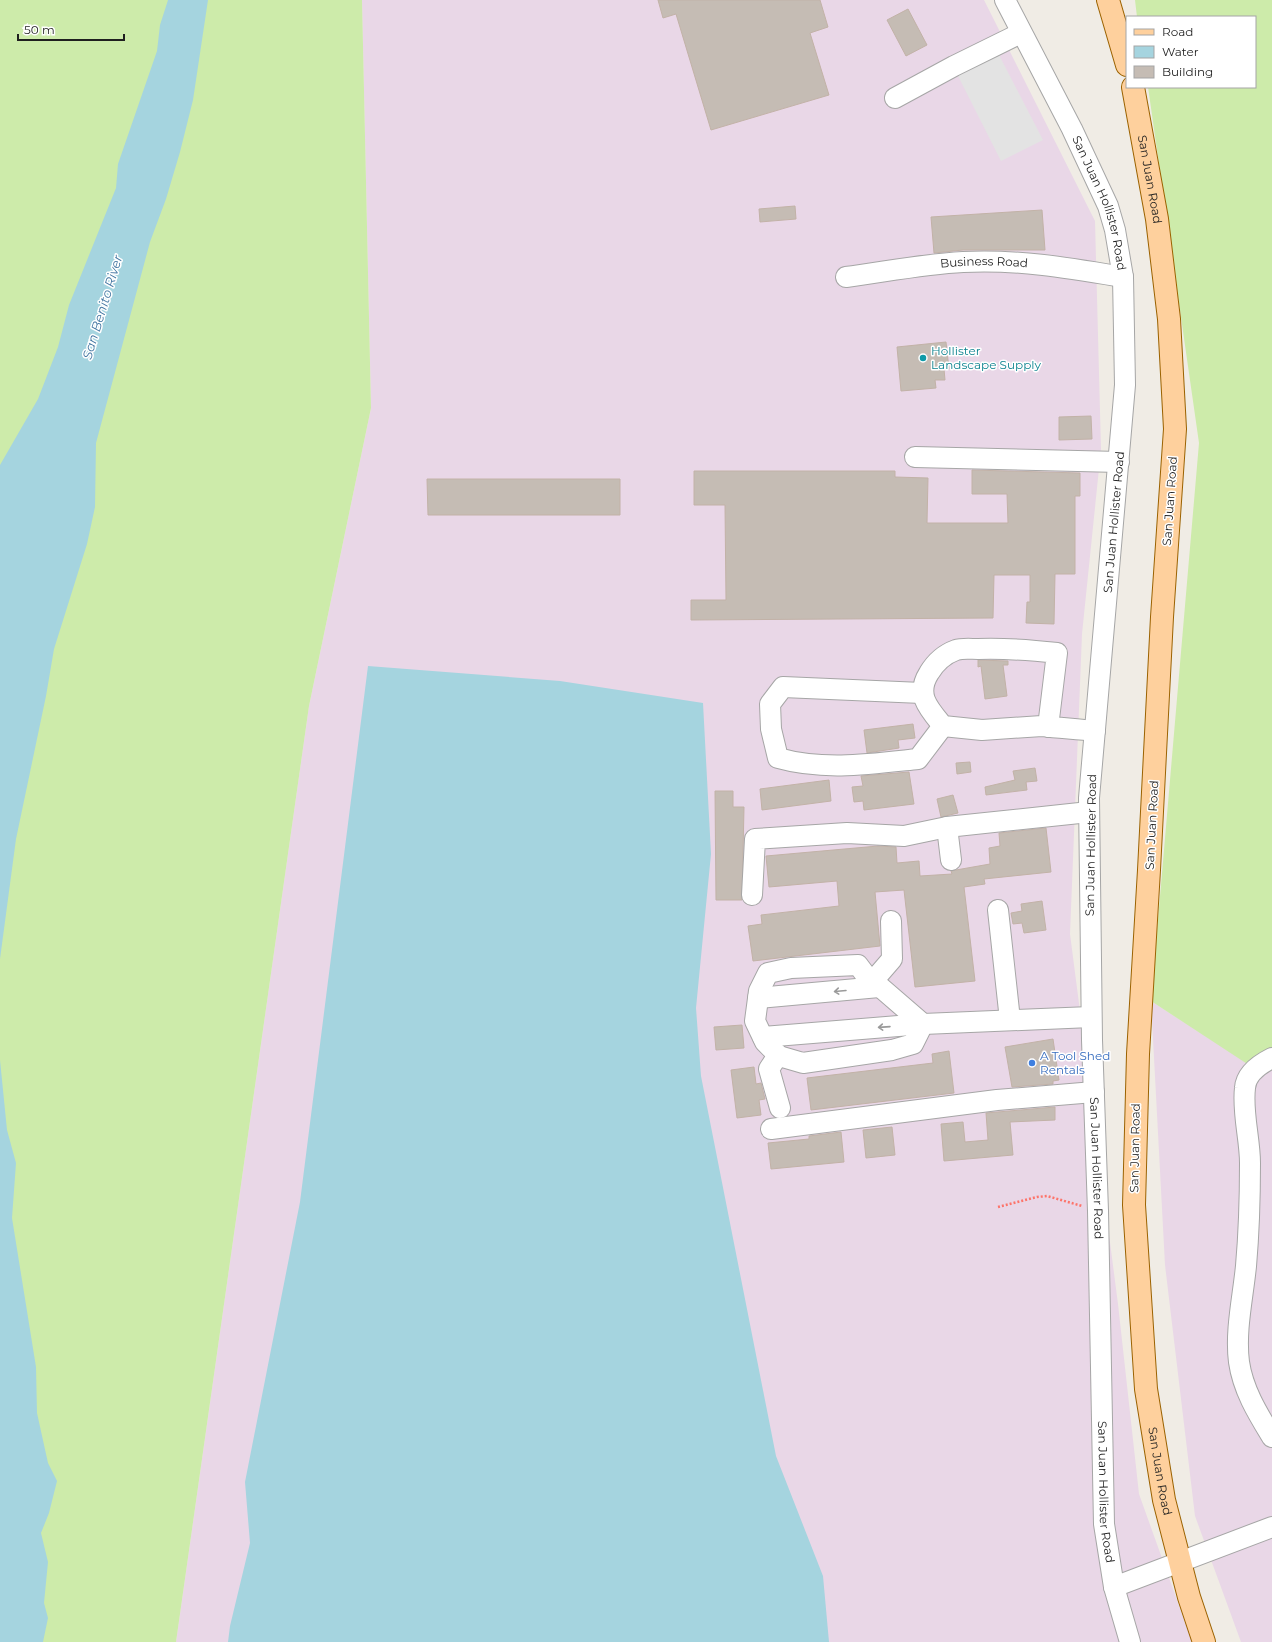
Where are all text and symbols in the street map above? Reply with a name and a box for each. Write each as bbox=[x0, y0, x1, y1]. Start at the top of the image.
scale bar bbox=[18, 16, 124, 42]
legend bbox=[1126, 16, 1256, 88]
text: 50 m bbox=[24, 22, 55, 37]
text: Road bbox=[1162, 24, 1193, 39]
text: Water bbox=[1162, 44, 1199, 59]
text: Building bbox=[1162, 64, 1213, 79]
street label: San Juan Hollister Road bbox=[1069, 133, 1130, 271]
street label: San Juan Road bbox=[1135, 134, 1165, 224]
water label: San Benito River bbox=[79, 252, 126, 361]
street label: Business Road bbox=[939, 253, 1029, 271]
place label: Hollister Landscape Supply bbox=[931, 343, 1042, 372]
marker: Hollister Landscape Supply bbox=[918, 353, 928, 363]
street label: San Juan Hollister Road bbox=[1100, 450, 1127, 593]
street label: San Juan Road bbox=[1159, 456, 1180, 546]
street label: San Juan Hollister Road bbox=[1082, 774, 1099, 916]
street label: San Juan Road bbox=[1142, 780, 1161, 870]
one-way arrow bbox=[834, 987, 847, 994]
one-way arrow bbox=[878, 1024, 891, 1031]
place label: A Tool Shed Rentals bbox=[1040, 1048, 1110, 1077]
marker: A Tool Shed Rentals bbox=[1027, 1058, 1037, 1068]
street label: San Juan Hollister Road bbox=[1087, 1097, 1107, 1240]
street label: San Juan Road bbox=[1126, 1103, 1143, 1193]
street label: San Juan Hollister Road bbox=[1095, 1421, 1118, 1564]
street label: San Juan Road bbox=[1145, 1426, 1176, 1517]

